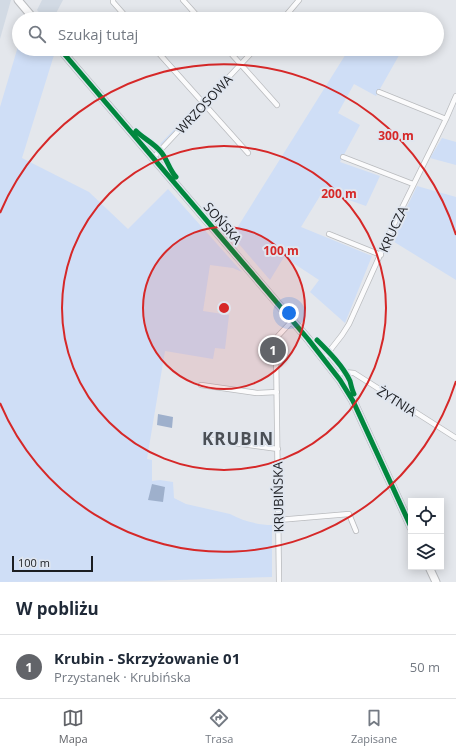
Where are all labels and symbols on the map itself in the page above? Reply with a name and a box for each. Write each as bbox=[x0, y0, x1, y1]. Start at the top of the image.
street label: WRZOSOWA bbox=[172, 70, 237, 138]
text: 300 m bbox=[378, 127, 414, 144]
text: 200 m bbox=[321, 185, 357, 202]
street label: SOŃSKA bbox=[200, 198, 247, 248]
street label: KRUCZA bbox=[374, 202, 412, 255]
text: 100 m bbox=[263, 242, 299, 259]
centre of rings bbox=[217, 301, 231, 315]
your location bbox=[279, 303, 299, 323]
pin: 1 bbox=[260, 335, 286, 365]
street label: ŻYTNIA bbox=[374, 382, 421, 421]
district label: KRUBIN bbox=[202, 427, 274, 450]
street label: KRUBIŃSKA bbox=[268, 461, 288, 532]
scale bar bbox=[12, 554, 93, 573]

